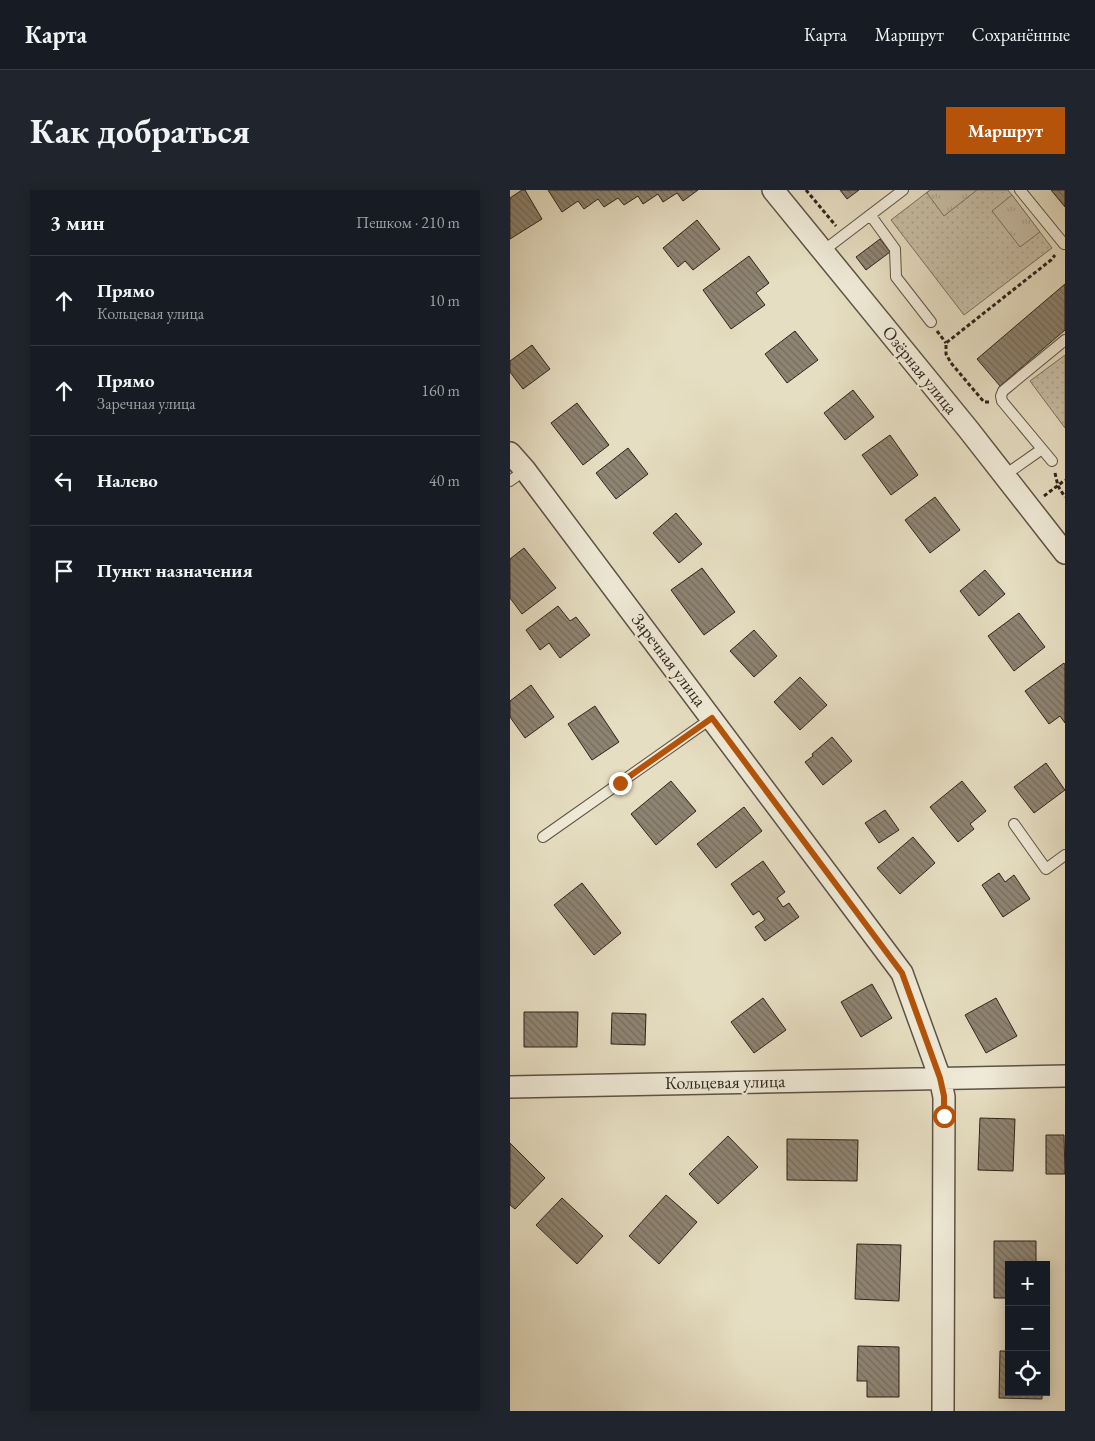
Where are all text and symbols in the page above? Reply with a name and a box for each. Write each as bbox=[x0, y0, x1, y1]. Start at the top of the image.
text: Карта bbox=[25, 19, 87, 50]
text: Карта bbox=[804, 23, 847, 46]
text: Маршрут bbox=[875, 23, 944, 46]
text: Сохранённые bbox=[972, 23, 1070, 46]
button: Маршрут bbox=[946, 107, 1065, 154]
text: Как добраться bbox=[30, 108, 250, 153]
text: 3 мин bbox=[50, 209, 105, 236]
text: Пешком · 210 m bbox=[356, 212, 460, 233]
text: Прямо bbox=[97, 278, 155, 303]
icon: ahead bbox=[50, 287, 78, 315]
text: 10 m bbox=[429, 290, 460, 311]
text: Кольцевая улица bbox=[97, 303, 204, 324]
street label: Озёрная улица bbox=[878, 321, 964, 419]
text: Прямо bbox=[97, 368, 155, 393]
icon: ahead bbox=[50, 377, 78, 405]
text: 160 m bbox=[421, 380, 460, 401]
text: Заречная улица bbox=[97, 393, 196, 414]
icon: left bbox=[50, 467, 78, 495]
text: Налево bbox=[97, 468, 158, 493]
text: 40 m bbox=[429, 470, 460, 491]
icon: arrive bbox=[50, 557, 78, 585]
text: Пункт назначения bbox=[97, 558, 253, 583]
street label: Заречная улица bbox=[627, 608, 712, 712]
route end bbox=[609, 772, 632, 795]
street label: Кольцевая улица bbox=[665, 1069, 786, 1094]
route start bbox=[933, 1105, 956, 1128]
map controls bbox=[1005, 1261, 1050, 1396]
button: + bbox=[1005, 1261, 1050, 1306]
button: − bbox=[1005, 1306, 1050, 1351]
button: locate bbox=[1005, 1351, 1050, 1396]

